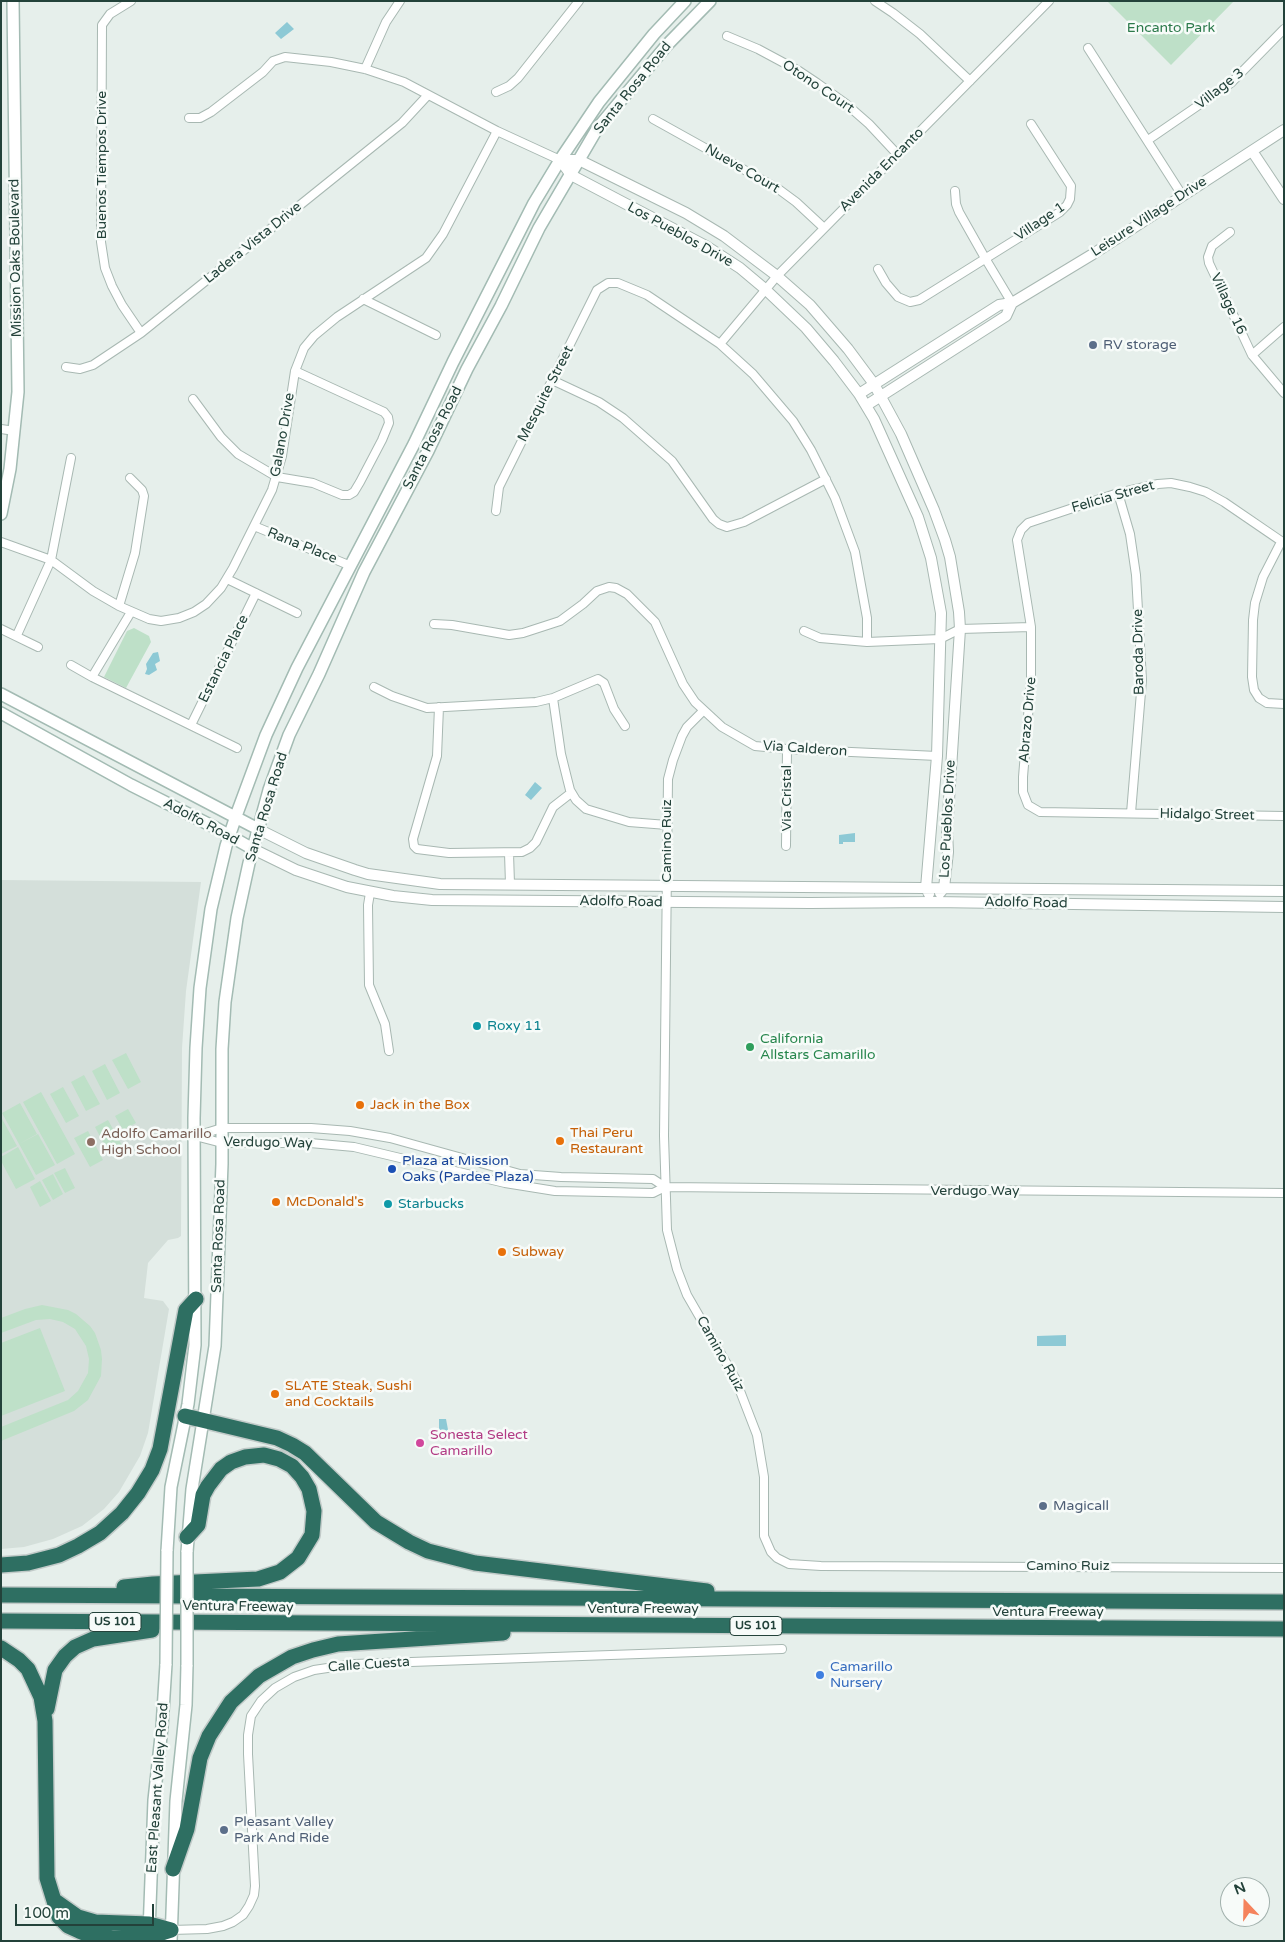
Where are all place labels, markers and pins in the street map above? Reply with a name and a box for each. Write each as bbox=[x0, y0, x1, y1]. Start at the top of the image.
place label: RV storage bbox=[1103, 337, 1177, 353]
marker: RV storage bbox=[1087, 339, 1099, 351]
place label: Roxy 11 bbox=[487, 1018, 542, 1034]
marker: Roxy 11 bbox=[471, 1020, 483, 1032]
place label: California Allstars Camarillo bbox=[760, 1031, 876, 1064]
marker: California Allstars Camarillo bbox=[744, 1041, 756, 1053]
place label: Jack in the Box bbox=[370, 1097, 470, 1113]
marker: Jack in the Box bbox=[354, 1099, 366, 1111]
place label: Thai Peru Restaurant bbox=[570, 1125, 643, 1158]
place label: Adolfo Camarillo High School bbox=[101, 1126, 212, 1158]
marker: Thai Peru Restaurant bbox=[554, 1135, 566, 1147]
marker: Adolfo Camarillo High School bbox=[85, 1136, 97, 1148]
place label: Plaza at Mission Oaks (Pardee Plaza) bbox=[402, 1153, 534, 1186]
marker: Plaza at Mission Oaks (Pardee Plaza) bbox=[386, 1163, 398, 1175]
place label: McDonald's bbox=[286, 1194, 364, 1210]
marker: McDonald's bbox=[270, 1196, 282, 1208]
place label: Starbucks bbox=[398, 1196, 464, 1212]
marker: Starbucks bbox=[382, 1198, 394, 1210]
place label: Subway bbox=[512, 1244, 564, 1260]
marker: Subway bbox=[496, 1246, 508, 1258]
place label: SLATE Steak, Sushi and Cocktails bbox=[285, 1378, 412, 1410]
marker: SLATE Steak, Sushi and Cocktails bbox=[269, 1388, 281, 1400]
place label: Sonesta Select Camarillo bbox=[430, 1427, 528, 1460]
marker: Sonesta Select Camarillo bbox=[414, 1437, 426, 1449]
place label: Magicall bbox=[1053, 1498, 1109, 1514]
marker: Magicall bbox=[1037, 1500, 1049, 1512]
place label: Camarillo Nursery bbox=[830, 1659, 893, 1691]
marker: Camarillo Nursery bbox=[814, 1669, 826, 1681]
place label: Pleasant Valley Park And Ride bbox=[234, 1814, 334, 1846]
marker: Pleasant Valley Park And Ride bbox=[218, 1824, 230, 1836]

